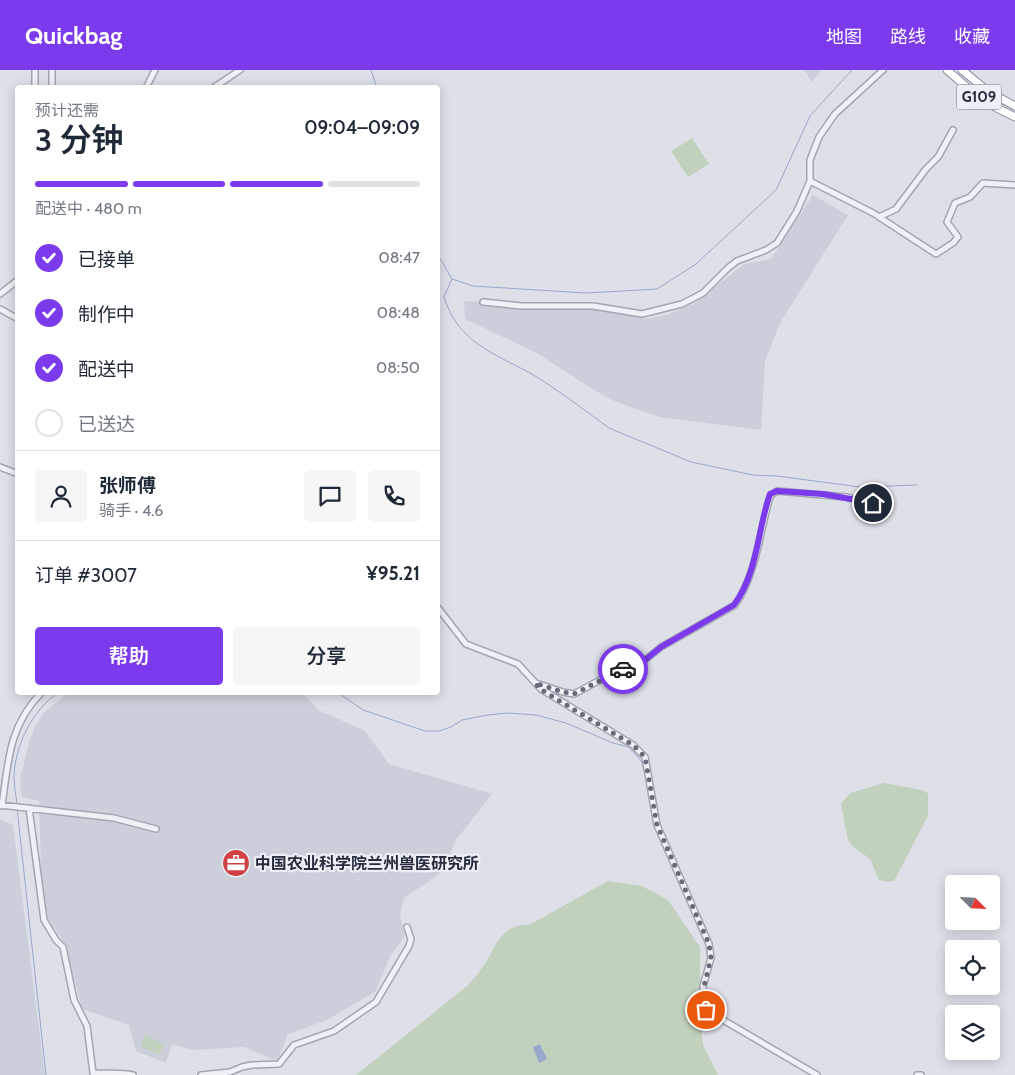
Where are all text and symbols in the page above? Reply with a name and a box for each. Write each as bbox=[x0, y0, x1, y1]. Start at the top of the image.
text: Quickbag bbox=[25, 21, 122, 50]
text: 地图 bbox=[826, 26, 862, 48]
text: 路线 bbox=[890, 26, 926, 48]
text: 收藏 bbox=[954, 26, 990, 48]
road number: G109 bbox=[956, 85, 1002, 110]
text: 预计还需 bbox=[35, 101, 99, 120]
text: 09:04–09:09 bbox=[304, 116, 420, 139]
text: 3 分钟 bbox=[35, 120, 123, 159]
text: 配送中 · 480 m bbox=[35, 199, 142, 218]
icon: check bbox=[35, 244, 63, 272]
text: 已接单 bbox=[78, 248, 135, 271]
text: 08:47 bbox=[379, 248, 420, 267]
icon: check bbox=[35, 299, 63, 327]
text: 制作中 bbox=[78, 303, 135, 326]
text: 08:48 bbox=[377, 303, 420, 322]
icon: check bbox=[35, 354, 63, 382]
text: 配送中 bbox=[78, 358, 135, 381]
text: 08:50 bbox=[376, 358, 420, 377]
text: 已送达 bbox=[78, 413, 135, 436]
button: person bbox=[35, 470, 87, 522]
button: chat bbox=[304, 470, 356, 522]
button: phone bbox=[368, 470, 420, 522]
text: 张师傅 bbox=[99, 474, 156, 497]
pin bbox=[852, 482, 894, 524]
icon: home bbox=[859, 489, 887, 517]
text: 骑手 · 4.6 bbox=[99, 501, 163, 520]
text: ¥95.21 bbox=[366, 562, 420, 585]
text: 订单 #3007 bbox=[35, 564, 137, 587]
button: 帮助 bbox=[35, 627, 223, 685]
button: 分享 bbox=[233, 627, 420, 685]
courier bbox=[598, 644, 648, 694]
icon: car bbox=[609, 655, 637, 683]
office icon: 中国农业科学院兰州兽医研究所 bbox=[221, 848, 251, 878]
place label: 中国农业科学院兰州兽医研究所 bbox=[255, 854, 479, 873]
north arrow bbox=[945, 875, 1000, 930]
map controls bbox=[945, 875, 1000, 1060]
button: locate bbox=[945, 940, 1000, 995]
pin bbox=[685, 989, 727, 1031]
icon: bag bbox=[692, 996, 720, 1024]
button: layers bbox=[945, 1005, 1000, 1060]

